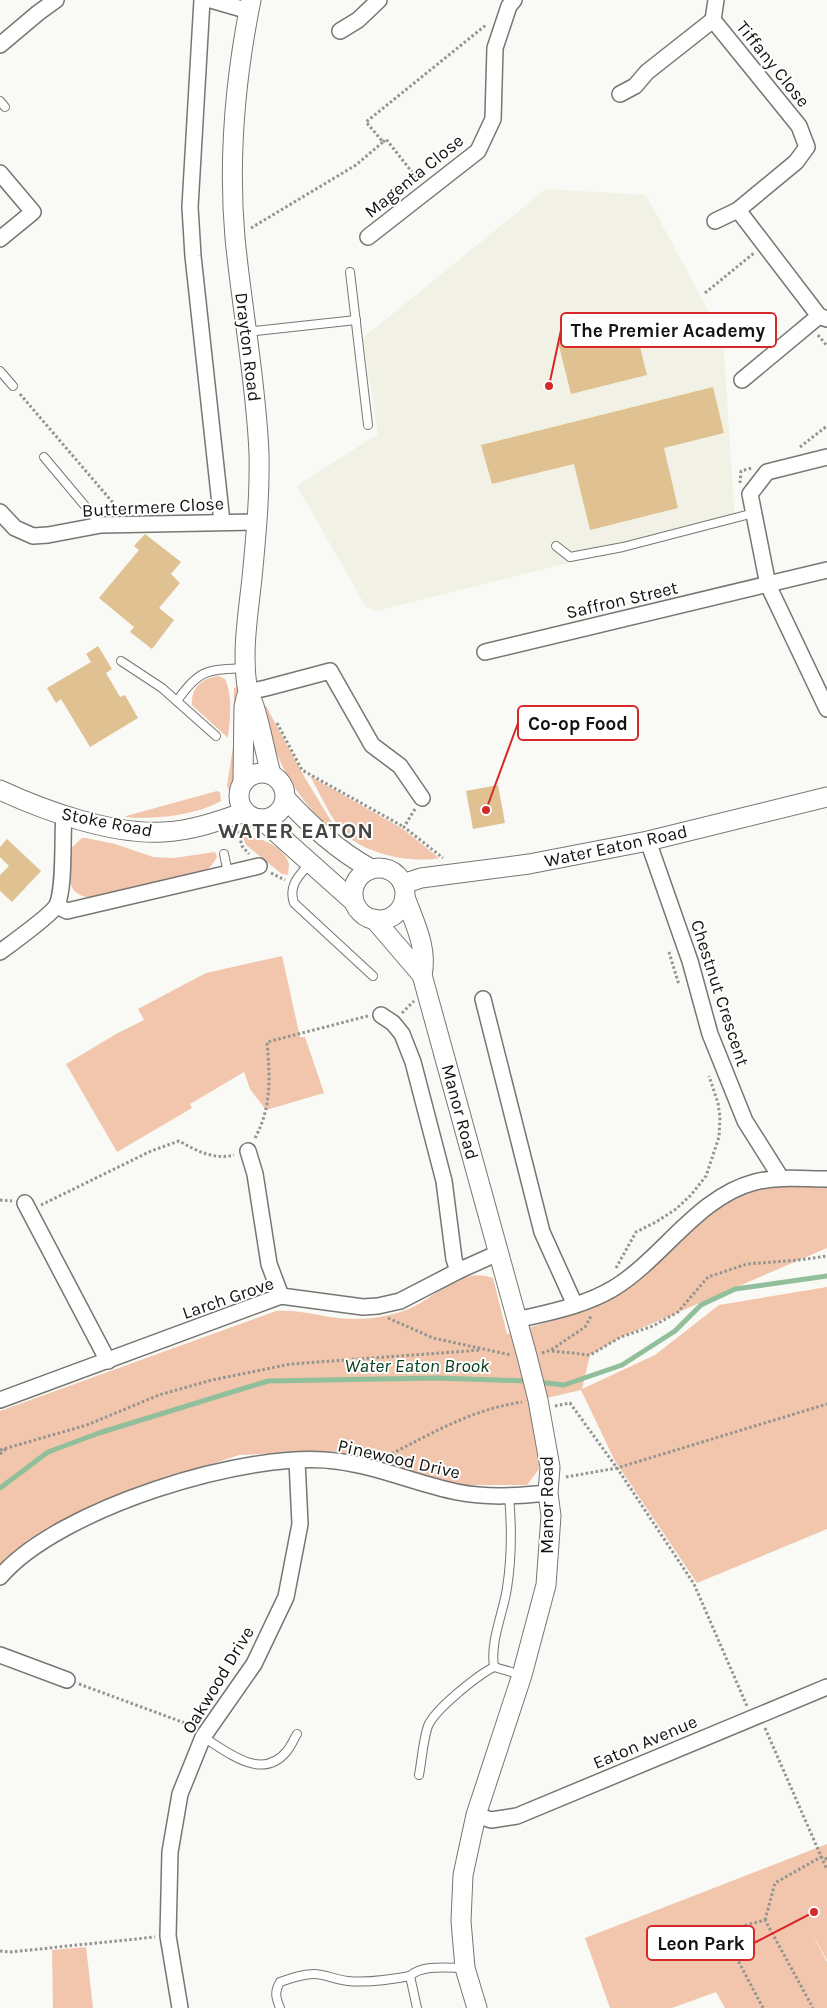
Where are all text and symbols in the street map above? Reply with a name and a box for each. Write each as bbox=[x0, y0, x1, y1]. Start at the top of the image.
street label: Tiffany Close bbox=[731, 16, 815, 112]
street label: Magenta Close bbox=[360, 129, 468, 223]
street label: Drayton Road bbox=[230, 291, 266, 403]
callout: The Premier Academy bbox=[561, 313, 776, 347]
text: The Premier Academy bbox=[571, 320, 766, 342]
street label: Buttermere Close bbox=[81, 492, 225, 522]
street label: Saffron Street bbox=[564, 576, 680, 624]
callout: Co-op Food bbox=[518, 706, 638, 740]
text: Co-op Food bbox=[528, 713, 628, 735]
street label: Stoke Road bbox=[59, 802, 155, 842]
district label: WATER EATON bbox=[218, 818, 374, 844]
street label: Water Eaton Road bbox=[543, 820, 689, 872]
street label: Chestnut Crescent bbox=[686, 917, 754, 1069]
street label: Manor Road bbox=[437, 1062, 483, 1162]
street label: Larch Grove bbox=[179, 1272, 277, 1324]
water label: Water Eaton Brook bbox=[345, 1355, 490, 1377]
street label: Pinewood Drive bbox=[336, 1434, 462, 1484]
street label: Manor Road bbox=[536, 1456, 558, 1554]
street label: Oakwood Drive bbox=[177, 1622, 259, 1738]
street label: Eaton Avenue bbox=[590, 1710, 700, 1774]
callout: Leon Park bbox=[647, 1926, 754, 1960]
text: Leon Park bbox=[657, 1933, 745, 1955]

